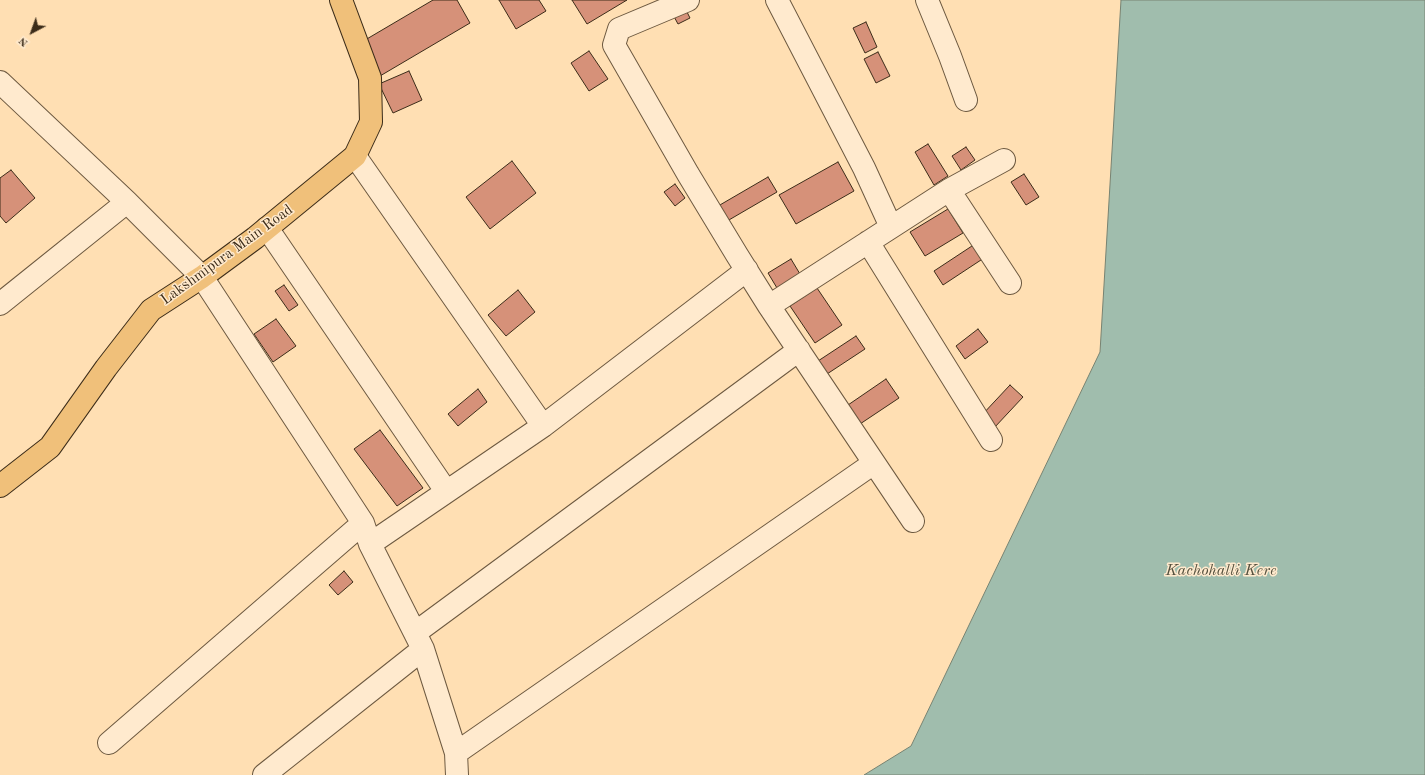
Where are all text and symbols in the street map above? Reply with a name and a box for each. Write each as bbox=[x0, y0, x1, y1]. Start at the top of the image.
north arrow bbox=[12, 12, 52, 52]
text: N bbox=[17, 35, 31, 48]
street label: Lakshmipura Main Road bbox=[157, 201, 297, 309]
water label: Kachohalli Kere bbox=[1165, 561, 1277, 581]

